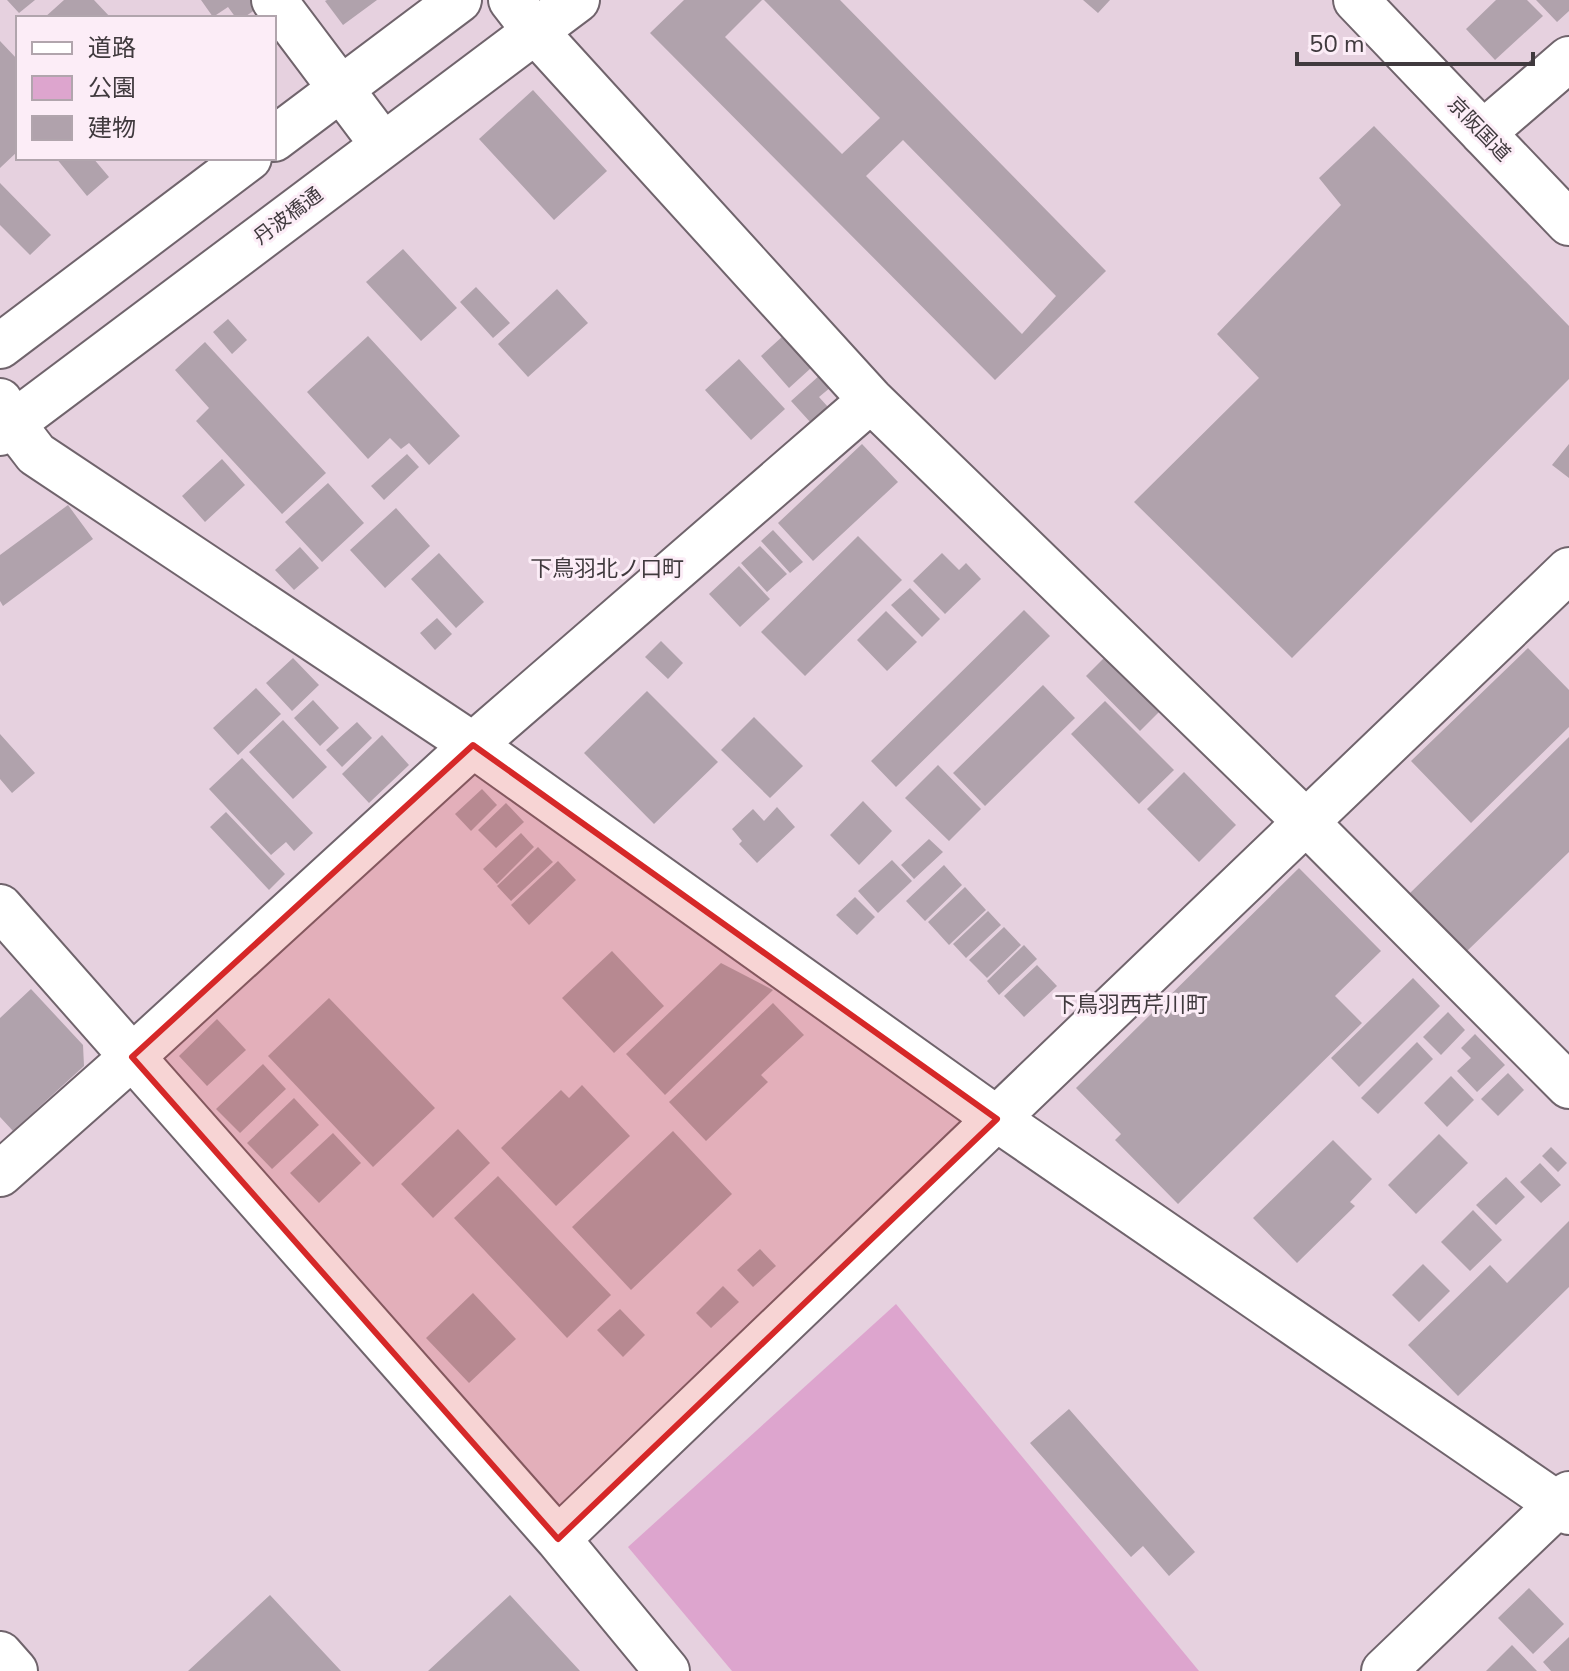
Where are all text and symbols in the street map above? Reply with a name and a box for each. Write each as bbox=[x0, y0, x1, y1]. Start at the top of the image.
legend bbox=[16, 16, 276, 160]
scale bar bbox=[1297, 16, 1533, 66]
text: 50 m bbox=[1309, 28, 1365, 60]
text: 道路 bbox=[88, 32, 136, 64]
text: 公園 bbox=[88, 72, 136, 104]
street label: 京阪国道 bbox=[1442, 91, 1516, 167]
text: 建物 bbox=[88, 112, 136, 144]
street label: 丹波橋通 bbox=[248, 181, 328, 251]
district label: 下鳥羽北ノ口町 bbox=[530, 554, 684, 584]
district label: 下鳥羽西芹川町 bbox=[1054, 990, 1208, 1020]

